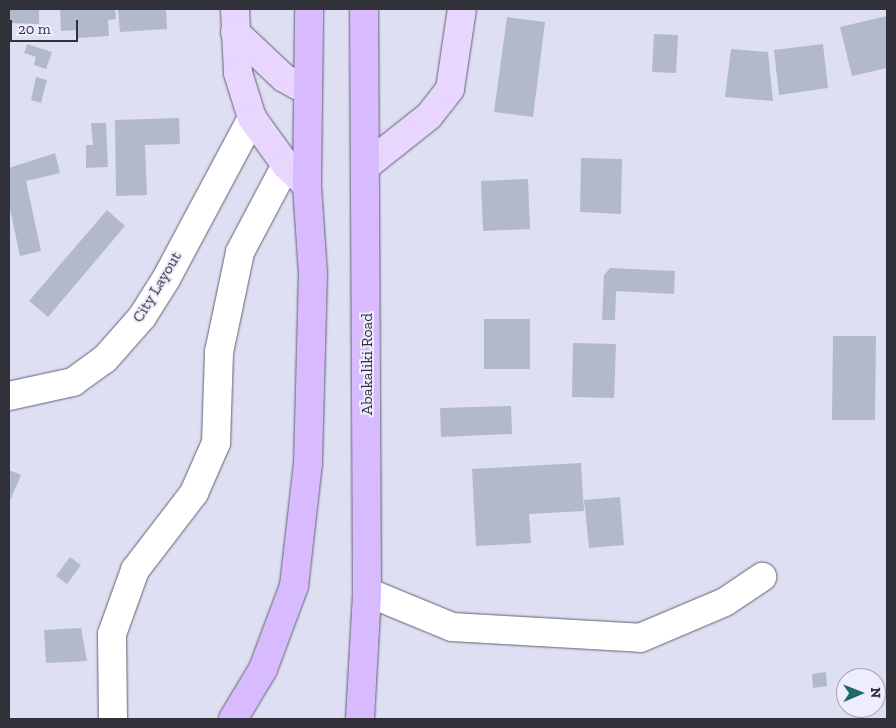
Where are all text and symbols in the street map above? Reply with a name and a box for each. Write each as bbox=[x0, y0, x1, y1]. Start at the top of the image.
scale bar bbox=[12, 10, 80, 42]
text: 20 m bbox=[18, 20, 51, 38]
street label: City Layout bbox=[128, 248, 186, 326]
street label: Abakaliki Road bbox=[357, 313, 377, 415]
north arrow bbox=[836, 668, 886, 718]
text: N bbox=[867, 687, 884, 698]

